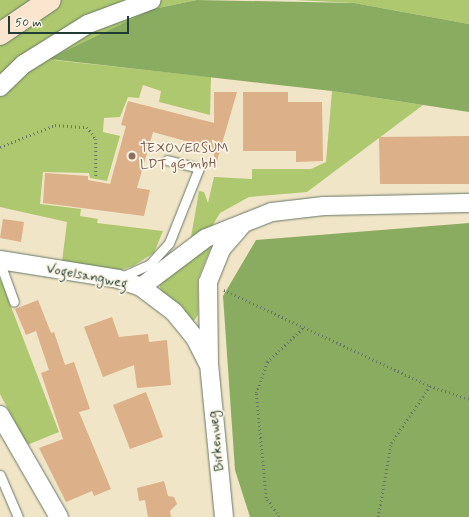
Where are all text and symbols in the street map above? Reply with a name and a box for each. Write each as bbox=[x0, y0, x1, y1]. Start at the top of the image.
scale bar bbox=[10, 8, 131, 34]
text: 50 m bbox=[15, 15, 42, 31]
place label: TEXOVERSUM LDT gGmbH bbox=[140, 140, 229, 172]
marker: TEXOVERSUM LDT gGmbH bbox=[127, 151, 137, 161]
street label: Vogelsangweg bbox=[45, 260, 129, 292]
street label: Birkenweg bbox=[204, 410, 228, 472]

